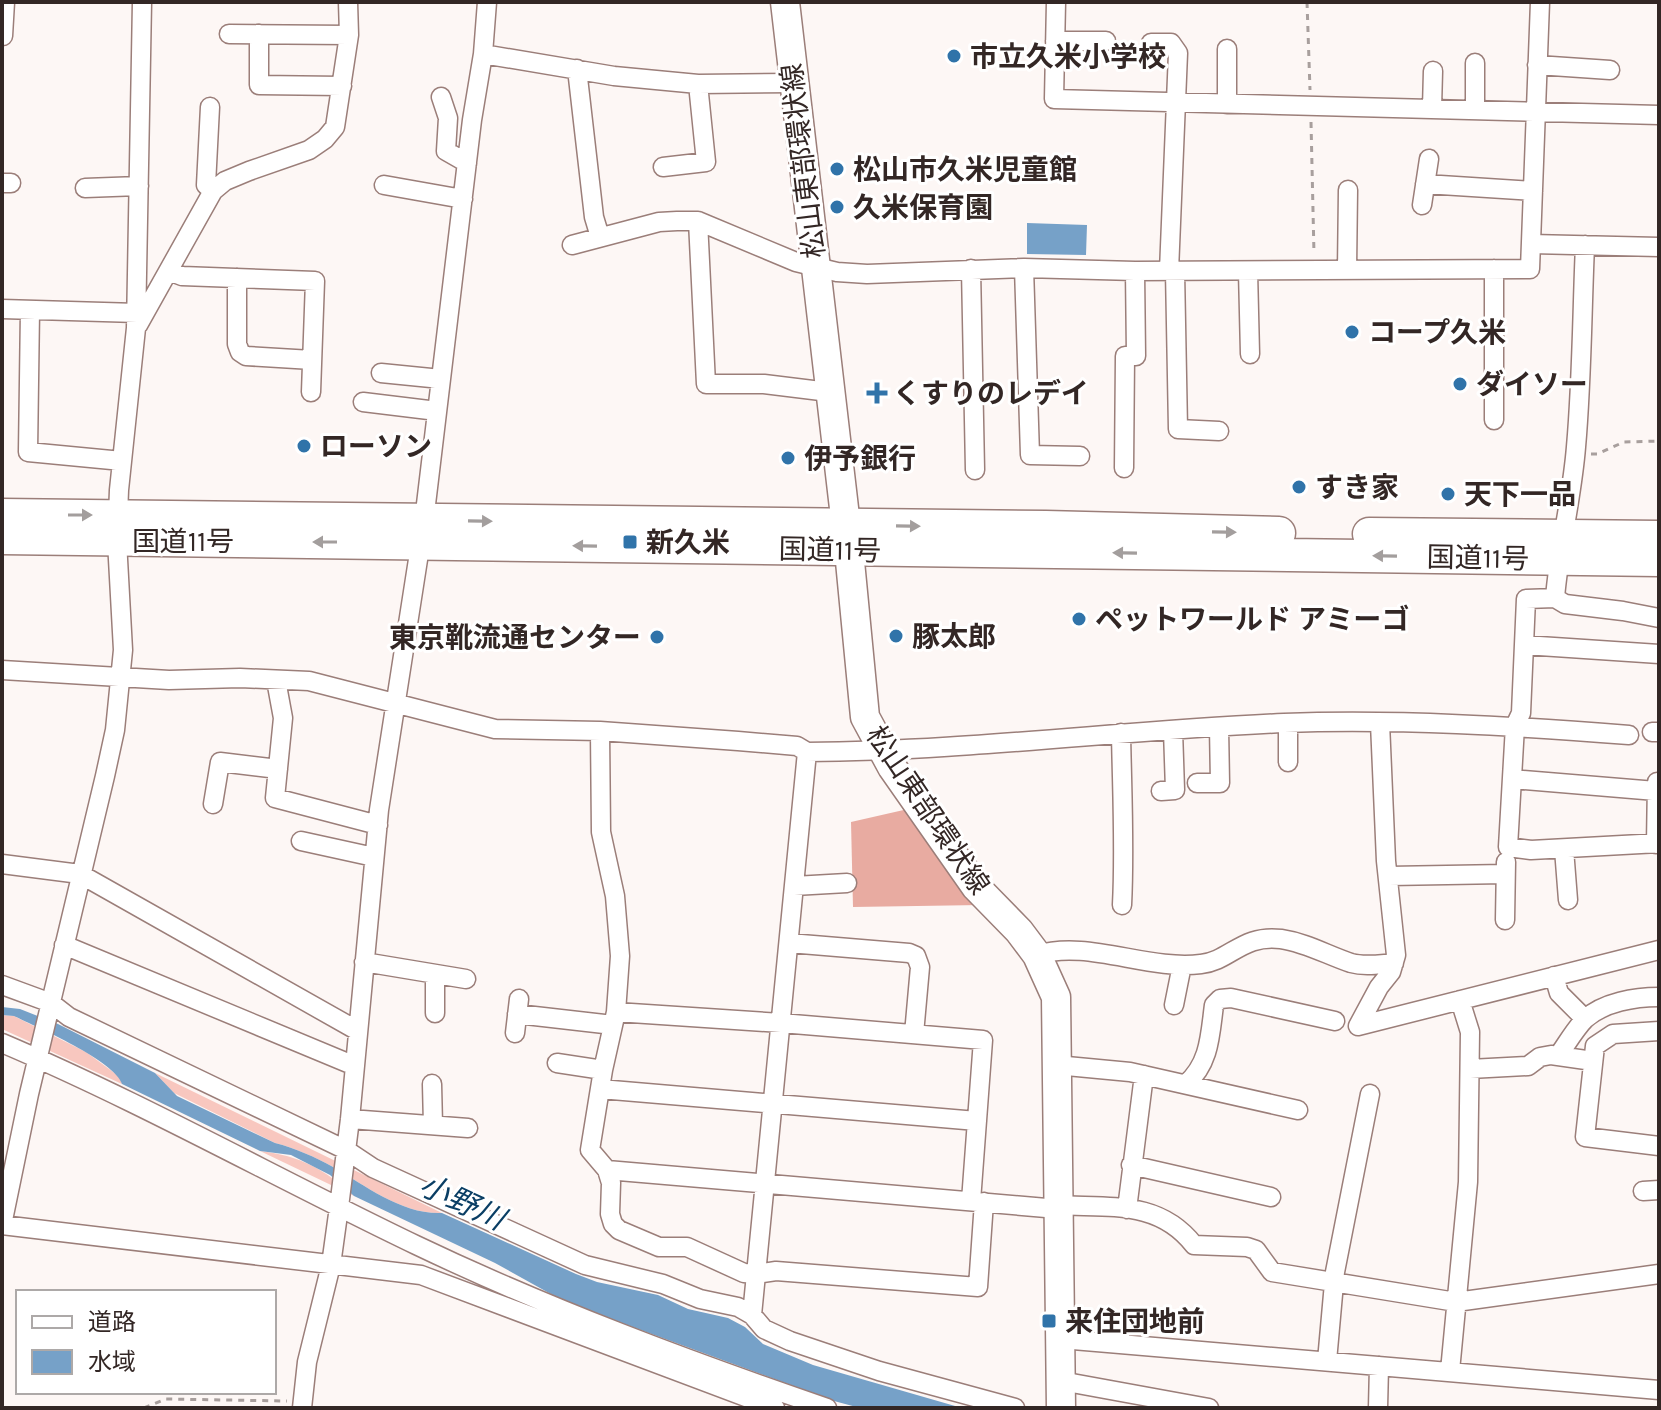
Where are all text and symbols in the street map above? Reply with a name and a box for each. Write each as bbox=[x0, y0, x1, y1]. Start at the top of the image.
place label: 市立久米小学校 bbox=[970, 40, 1166, 73]
marker: 市立久米小学校 bbox=[945, 47, 963, 65]
street label: 松山東部環状線 bbox=[775, 62, 831, 260]
place label: 松山市久米児童館 bbox=[853, 153, 1077, 186]
marker: 松山市久米児童館 bbox=[828, 160, 846, 178]
place label: 久米保育園 bbox=[853, 191, 993, 224]
marker: 久米保育園 bbox=[828, 198, 846, 216]
place label: コープ久米 bbox=[1368, 316, 1506, 349]
marker: コープ久米 bbox=[1343, 323, 1361, 341]
place label: ダイソー bbox=[1476, 368, 1588, 401]
marker: ダイソー bbox=[1451, 375, 1469, 393]
place label: くすりのレデイ bbox=[893, 377, 1089, 410]
marker: くすりのレデイ bbox=[868, 384, 886, 402]
place label: ローソン bbox=[320, 430, 432, 463]
marker: ローソン bbox=[295, 437, 313, 455]
place label: 伊予銀行 bbox=[804, 442, 916, 475]
marker: 伊予銀行 bbox=[779, 449, 797, 467]
place label: すき家 bbox=[1315, 471, 1399, 504]
marker: すき家 bbox=[1290, 478, 1308, 496]
place label: 天下一品 bbox=[1464, 478, 1576, 511]
marker: 天下一品 bbox=[1439, 485, 1457, 503]
one-way arrow bbox=[68, 509, 93, 521]
one-way arrow bbox=[468, 515, 493, 527]
one-way arrow bbox=[896, 520, 921, 532]
street label: 国道11号 bbox=[132, 525, 234, 558]
one-way arrow bbox=[1212, 525, 1237, 538]
place label: 新久米 bbox=[646, 526, 730, 559]
marker: 新久米 bbox=[621, 533, 639, 551]
street label: 国道11号 bbox=[778, 533, 882, 567]
one-way arrow bbox=[312, 536, 337, 548]
one-way arrow bbox=[572, 540, 597, 553]
street label: 国道11号 bbox=[1426, 541, 1530, 575]
one-way arrow bbox=[1112, 547, 1137, 559]
one-way arrow bbox=[1372, 550, 1397, 563]
place label: ペットワールド アミーゴ bbox=[1095, 603, 1410, 636]
marker: ペットワールド アミーゴ bbox=[1070, 610, 1088, 628]
place label: 豚太郎 bbox=[912, 620, 996, 653]
place label: 東京靴流通センター bbox=[389, 621, 641, 654]
marker: 豚太郎 bbox=[887, 627, 905, 645]
marker: 東京靴流通センター bbox=[648, 628, 666, 646]
street label: 松山東部環状線 bbox=[860, 720, 996, 900]
water label: 小野川 bbox=[414, 1167, 513, 1239]
legend bbox=[16, 1290, 276, 1394]
place label: 来住団地前 bbox=[1065, 1305, 1205, 1338]
text: 道路 bbox=[88, 1308, 136, 1336]
marker: 来住団地前 bbox=[1040, 1312, 1058, 1330]
text: 水域 bbox=[88, 1348, 136, 1376]

